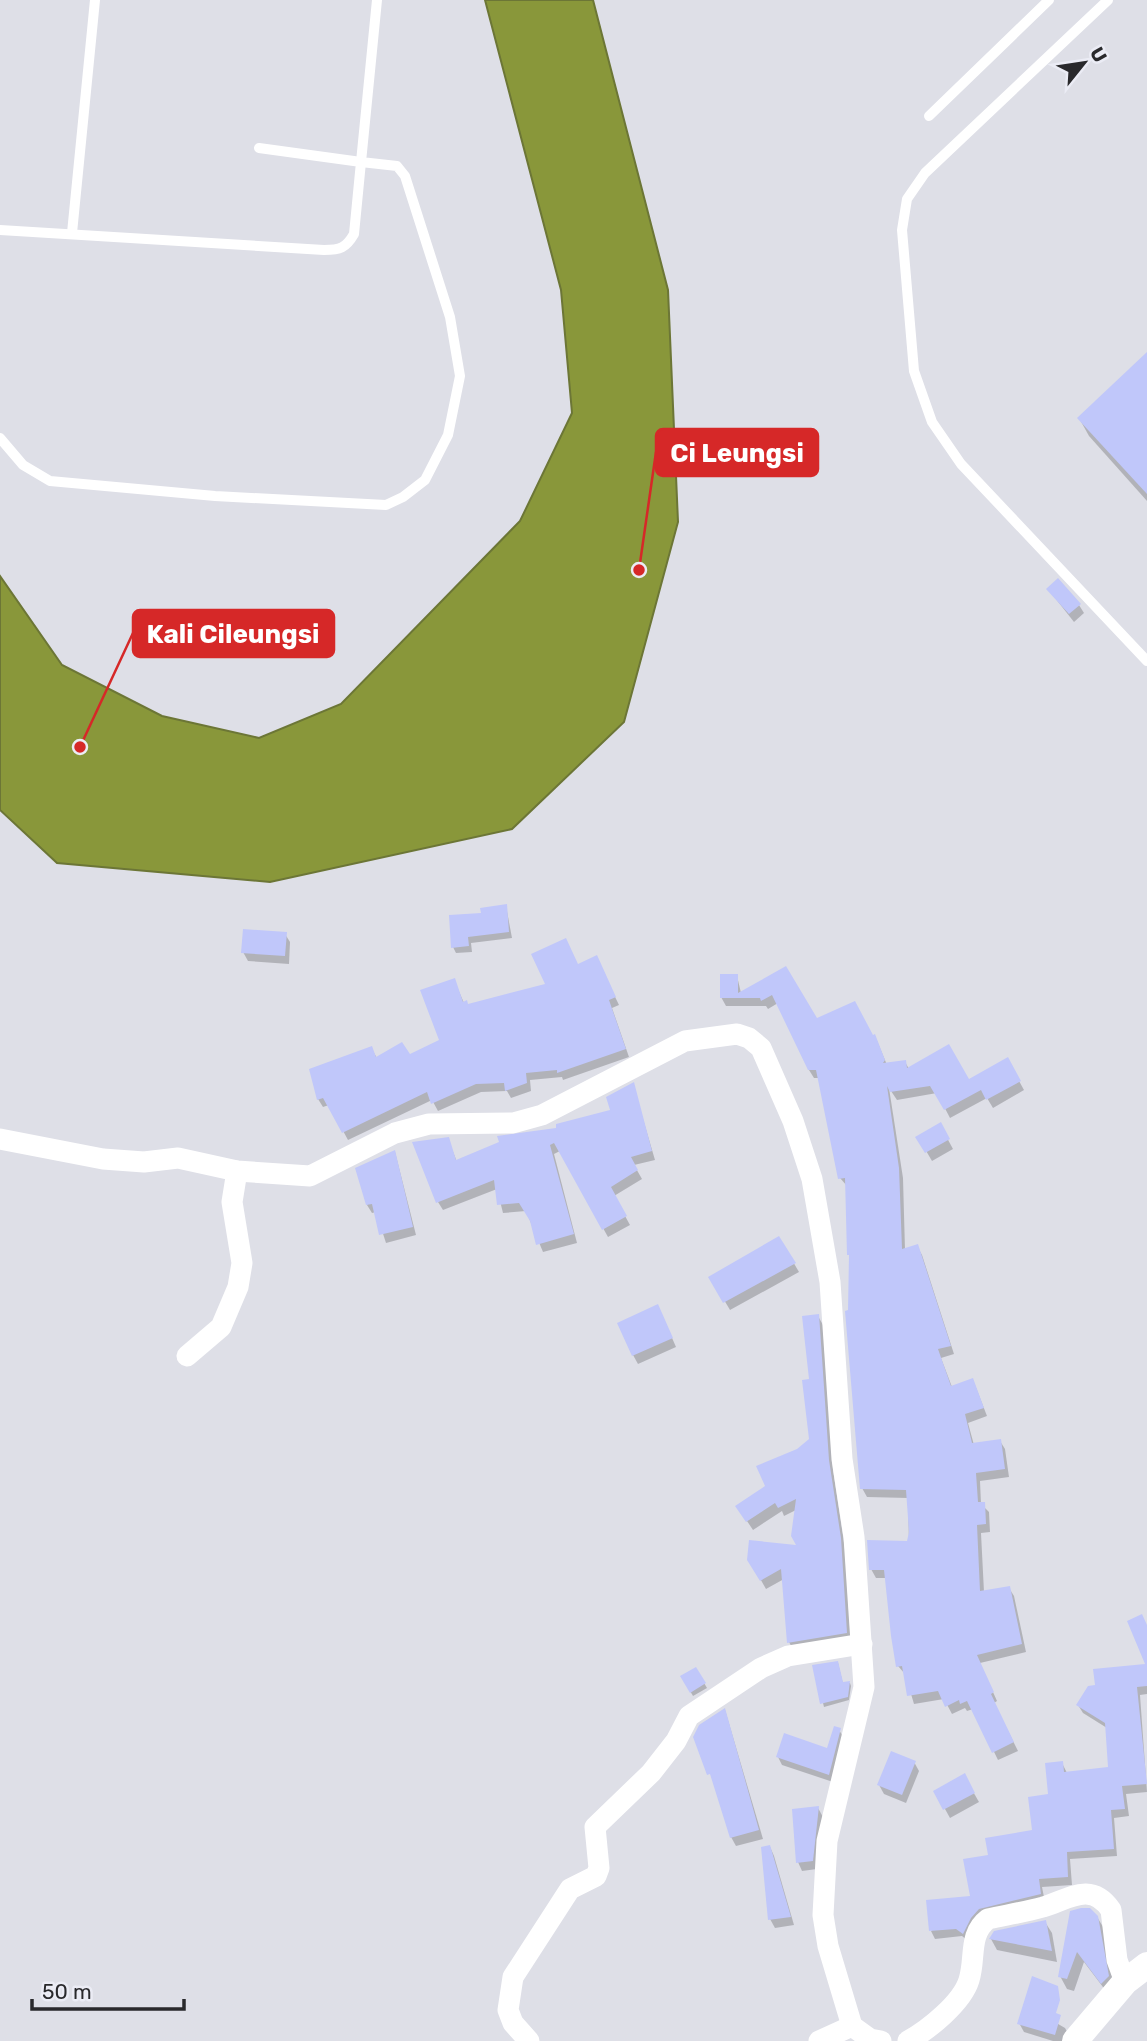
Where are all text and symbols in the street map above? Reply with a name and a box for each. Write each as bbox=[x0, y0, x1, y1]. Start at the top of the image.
north arrow bbox=[1049, 28, 1119, 98]
text: U bbox=[1085, 43, 1112, 66]
callout: Ci Leungsi bbox=[656, 429, 818, 476]
text: Ci Leungsi bbox=[670, 438, 804, 469]
callout: Kali Cileungsi bbox=[133, 610, 334, 657]
text: Kali Cileungsi bbox=[146, 619, 320, 650]
scale bar bbox=[32, 1968, 184, 2012]
text: 50 m bbox=[42, 1979, 92, 2004]

